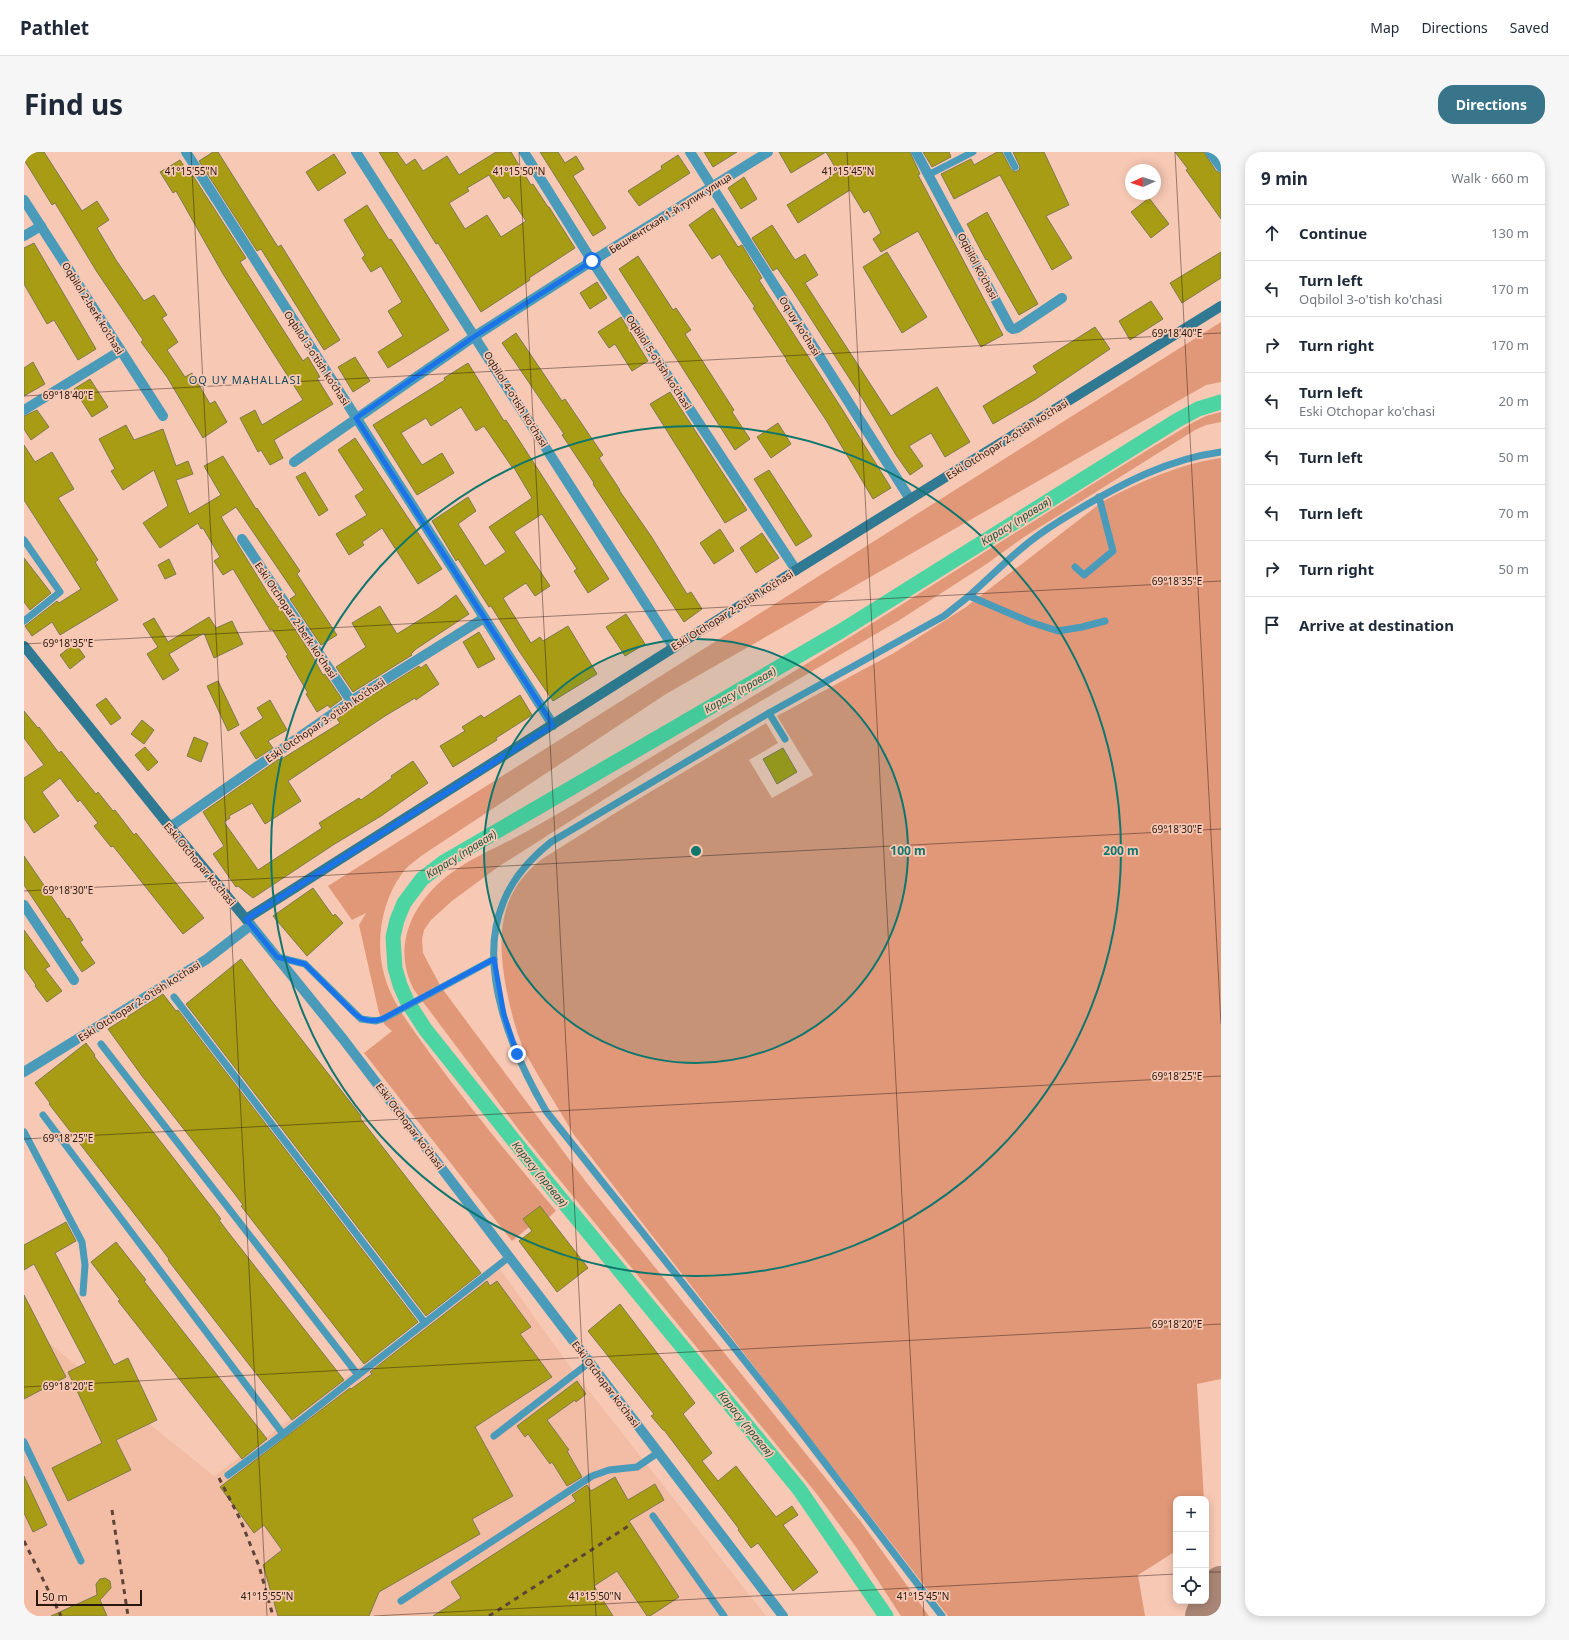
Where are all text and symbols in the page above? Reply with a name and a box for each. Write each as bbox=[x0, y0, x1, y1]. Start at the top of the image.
text: Pathlet bbox=[20, 15, 89, 41]
text: Map bbox=[1370, 18, 1399, 37]
text: Directions bbox=[1421, 18, 1488, 37]
text: Saved bbox=[1510, 18, 1549, 37]
text: Find us bbox=[24, 85, 123, 123]
button: Directions bbox=[1438, 85, 1545, 124]
text: 41°15'55"N bbox=[165, 164, 217, 178]
text: 41°15'50"N bbox=[493, 164, 545, 178]
text: 41°15'45"N bbox=[822, 164, 874, 178]
north arrow bbox=[1125, 164, 1161, 200]
text: 9 min bbox=[1261, 167, 1308, 190]
street label: Бешкентская 1-й тупик улица bbox=[606, 169, 734, 257]
text: Walk · 660 m bbox=[1451, 169, 1529, 187]
icon: ahead bbox=[1261, 222, 1283, 244]
text: Continue bbox=[1299, 223, 1367, 243]
text: 130 m bbox=[1491, 224, 1529, 242]
street label: Oqbilol ko'chasi bbox=[955, 230, 1001, 302]
route start bbox=[583, 252, 601, 270]
street label: Oqbilol 2-berk ko'chasi bbox=[59, 259, 127, 357]
text: Turn left bbox=[1299, 270, 1363, 290]
icon: left bbox=[1261, 278, 1283, 300]
text: 170 m bbox=[1491, 280, 1529, 298]
text: Oqbilol 3-o'tish ko'chasi bbox=[1299, 290, 1442, 308]
street label: Oq uy ko'chasi bbox=[776, 294, 824, 358]
street label: Oqbilol 3-o'tish ko'chasi bbox=[281, 308, 353, 408]
street label: Oqbilol 5-o'tish ko'chasi bbox=[623, 312, 695, 412]
text: 69°18'40"E bbox=[1152, 326, 1202, 340]
icon: right bbox=[1261, 334, 1283, 356]
text: Turn right bbox=[1299, 335, 1374, 355]
text: 170 m bbox=[1491, 336, 1529, 354]
street label: Oqbilol 4-o'tish ko'chasi bbox=[481, 349, 551, 449]
district label: OQ UY MAHALLASI bbox=[189, 372, 301, 387]
text: Turn left bbox=[1299, 382, 1363, 402]
text: 69°18'40"E bbox=[43, 388, 93, 402]
icon: left bbox=[1261, 390, 1283, 412]
text: 20 m bbox=[1499, 392, 1529, 410]
street label: Eski Otchopar 2-o'tish ko'chasi bbox=[943, 396, 1071, 482]
text: Eski Otchopar ko'chasi bbox=[1299, 402, 1435, 420]
icon: left bbox=[1261, 446, 1283, 468]
text: Turn left bbox=[1299, 447, 1363, 467]
text: 50 m bbox=[1499, 448, 1529, 466]
water label: Карасу (правая) bbox=[978, 493, 1054, 548]
icon: left bbox=[1261, 502, 1283, 524]
text: Turn left bbox=[1299, 503, 1363, 523]
text: 70 m bbox=[1499, 504, 1529, 522]
icon: right bbox=[1261, 558, 1283, 580]
street label: Eski Otchopar 2-berk ko'chasi bbox=[252, 559, 340, 681]
text: Turn right bbox=[1299, 559, 1374, 579]
text: 50 m bbox=[1499, 560, 1529, 578]
street label: Eski Otchopar 2-o'tish ko'chasi bbox=[668, 567, 796, 653]
text: 69°18'35"E bbox=[1152, 574, 1202, 588]
icon: arrive bbox=[1261, 614, 1283, 636]
text: Arrive at destination bbox=[1299, 615, 1454, 635]
text: 69°18'35"E bbox=[43, 636, 93, 650]
water label: Карасу (правая) bbox=[701, 663, 778, 716]
street label: Eski Otchopar 3-o'tish ko'chasi bbox=[262, 675, 388, 765]
street label: Eski Otchopar ko'chasi bbox=[161, 819, 239, 909]
text: 69°18'30"E bbox=[1152, 822, 1202, 836]
water label: Карасу (правая) bbox=[423, 826, 499, 881]
text: 100 m bbox=[890, 842, 926, 859]
text: 200 m bbox=[1103, 842, 1139, 859]
centre of rings bbox=[689, 844, 703, 858]
text: 69°18'30"E bbox=[43, 883, 93, 897]
street label: Eski Otchopar 2-o'tish ko'chasi bbox=[75, 958, 203, 1044]
route end bbox=[508, 1045, 526, 1063]
text: 69°18'25"E bbox=[1152, 1069, 1202, 1083]
street label: Eski Otchopar ko'chasi bbox=[373, 1080, 447, 1172]
text: 69°18'25"E bbox=[43, 1131, 93, 1145]
water label: Карасу (правая) bbox=[509, 1138, 572, 1210]
text: 69°18'20"E bbox=[1152, 1317, 1202, 1331]
street label: Eski Otchopar ko'chasi bbox=[569, 1338, 643, 1430]
text: 69°18'20"E bbox=[43, 1379, 93, 1393]
water label: Карасу (правая) bbox=[715, 1388, 778, 1460]
map controls bbox=[1173, 1496, 1209, 1604]
button: + bbox=[1173, 1496, 1209, 1532]
button: − bbox=[1173, 1532, 1209, 1568]
button: locate bbox=[1173, 1568, 1209, 1604]
scale bar bbox=[36, 1588, 142, 1607]
text: 50 m bbox=[42, 1589, 68, 1604]
text: 41°15'55"N bbox=[241, 1589, 293, 1603]
text: 41°15'50"N bbox=[569, 1589, 621, 1603]
text: 41°15'45"N bbox=[897, 1589, 949, 1603]

